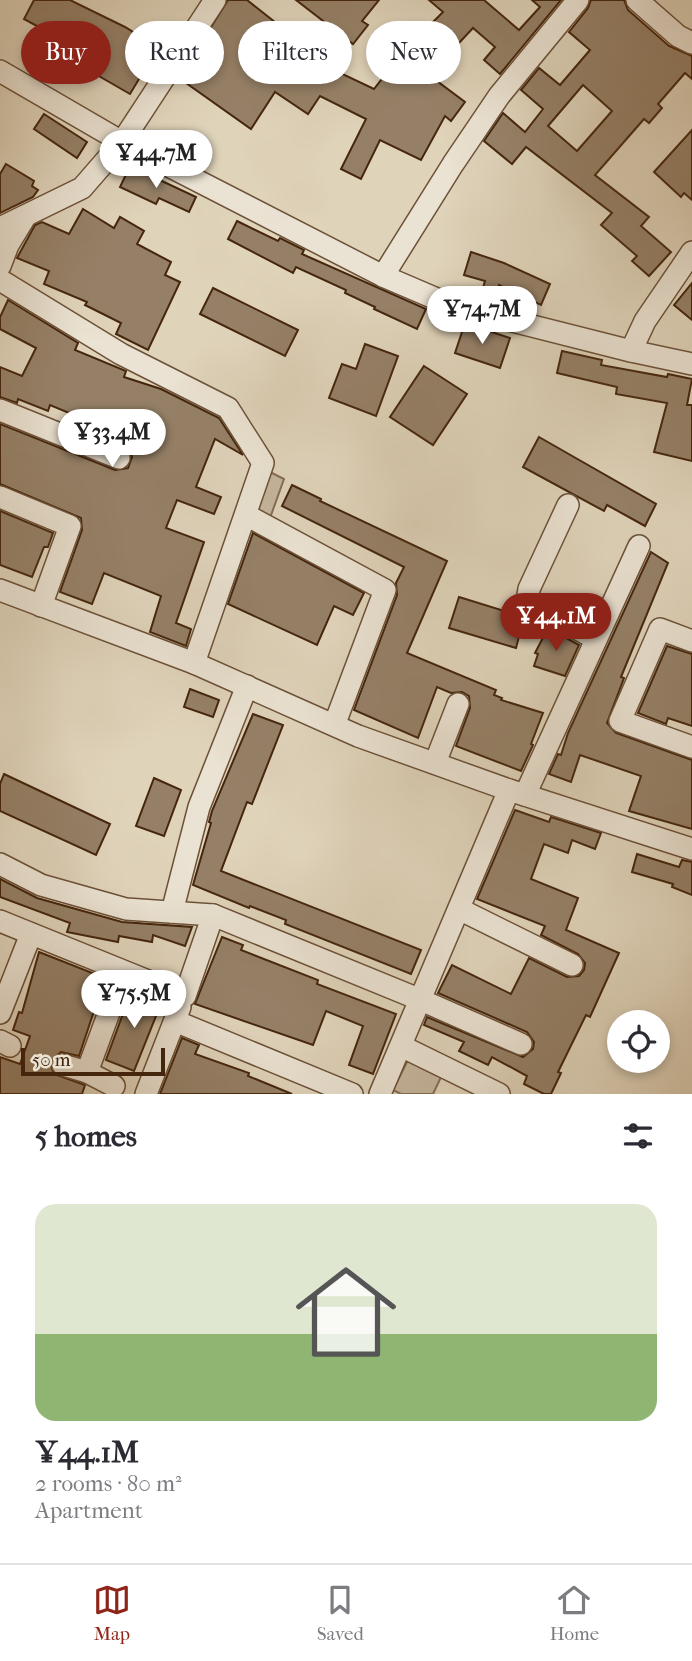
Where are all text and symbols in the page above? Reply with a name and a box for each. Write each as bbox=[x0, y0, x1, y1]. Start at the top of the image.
chip: Buy bbox=[21, 21, 111, 84]
chip: Rent bbox=[125, 21, 224, 84]
chip: Filters bbox=[238, 21, 352, 84]
chip: New bbox=[366, 21, 461, 84]
pin: ¥44.7M bbox=[99, 130, 213, 190]
text: ¥44.7M bbox=[115, 139, 197, 166]
pin: ¥74.7M bbox=[425, 286, 539, 346]
text: ¥74.7M bbox=[443, 295, 521, 322]
pin: ¥33.4M bbox=[55, 410, 169, 469]
text: ¥33.4M bbox=[74, 418, 150, 445]
pin: ¥44.1M bbox=[499, 594, 613, 653]
text: ¥44.1M bbox=[516, 602, 596, 629]
pin: ¥75.5M bbox=[77, 970, 191, 1030]
text: ¥75.5M bbox=[97, 979, 171, 1006]
map controls bbox=[607, 1010, 670, 1073]
button: locate bbox=[607, 1010, 670, 1073]
scale bar bbox=[21, 1045, 164, 1077]
text: 50 m bbox=[32, 1049, 71, 1071]
icon: filters bbox=[619, 1117, 657, 1155]
text: 5 homes bbox=[35, 1119, 137, 1154]
icon: home bbox=[283, 1249, 409, 1375]
text: ¥44.1M bbox=[35, 1435, 139, 1470]
text: 2 rooms · 80 m² bbox=[35, 1470, 182, 1497]
text: Apartment bbox=[35, 1497, 143, 1524]
tab: Map bbox=[93, 1581, 131, 1645]
tab: Saved bbox=[317, 1581, 364, 1645]
tab: Home bbox=[550, 1581, 599, 1645]

